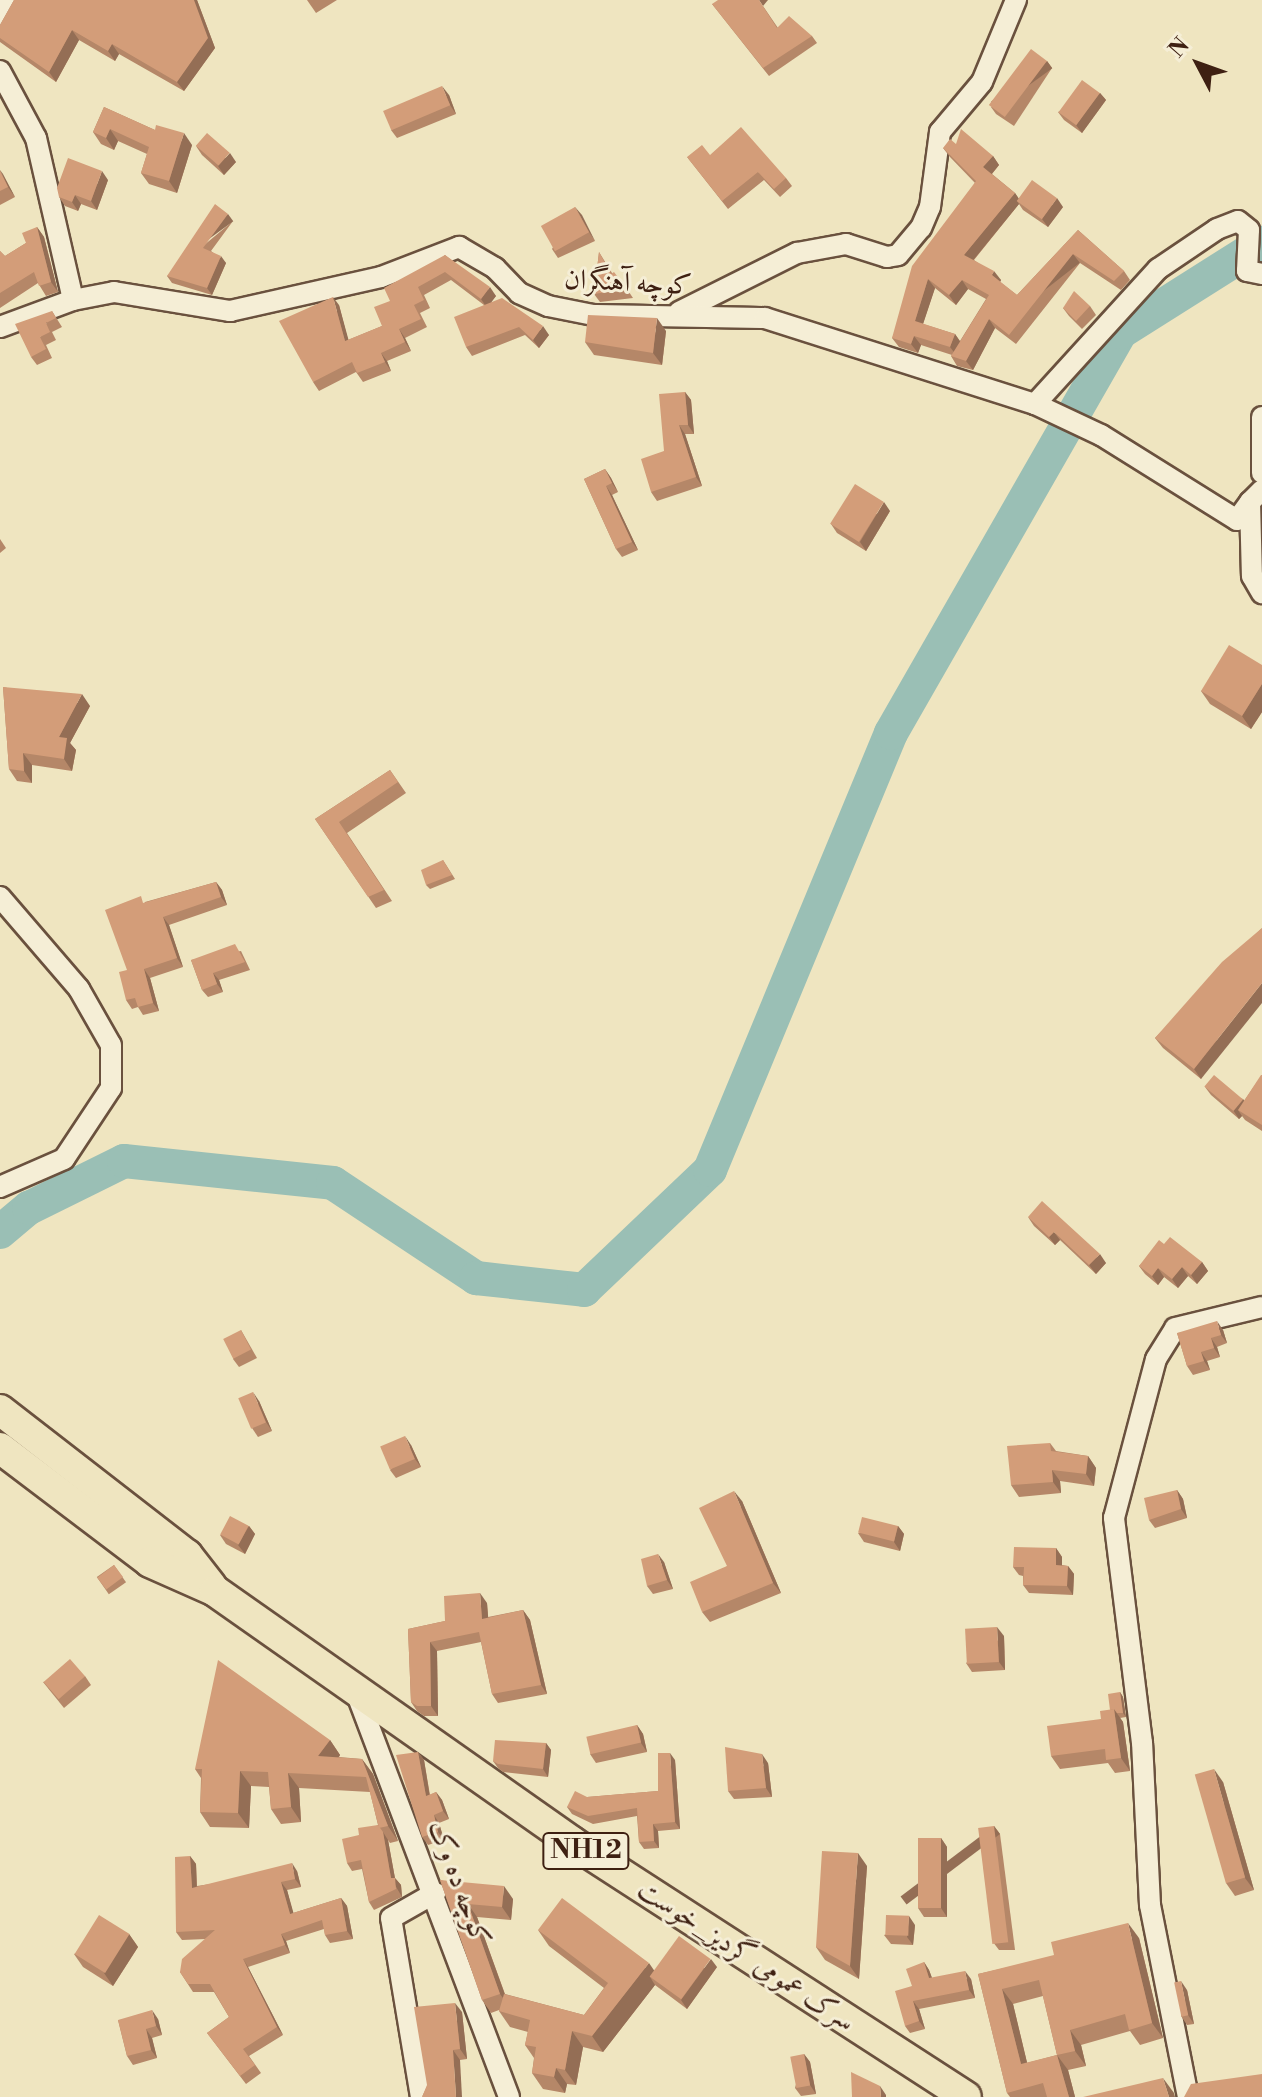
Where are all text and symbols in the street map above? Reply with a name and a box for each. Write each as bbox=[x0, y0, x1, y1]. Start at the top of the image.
north arrow bbox=[1158, 24, 1238, 104]
text: N bbox=[1164, 33, 1195, 63]
street label: کوچه آهنگران bbox=[563, 263, 693, 303]
street label: کوچه ده وک bbox=[421, 1816, 497, 1950]
road number: NH12 bbox=[542, 1829, 630, 1873]
street label: سرک عمومی گردیز_خوست bbox=[631, 1873, 861, 2039]

